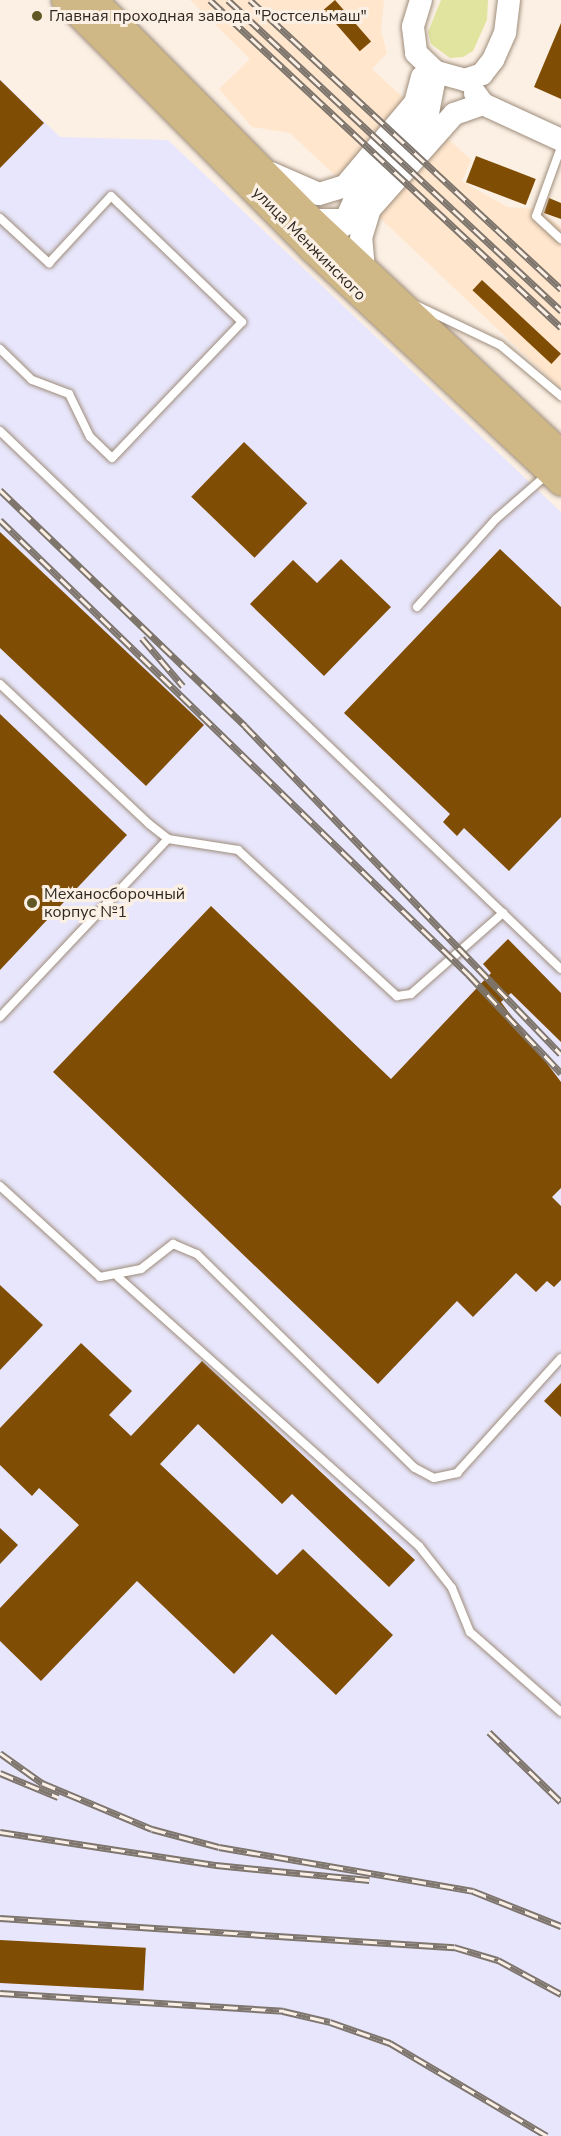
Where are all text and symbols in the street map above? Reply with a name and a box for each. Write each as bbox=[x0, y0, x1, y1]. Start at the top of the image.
place label: Главная проходная завода "Ростсельмаш" bbox=[49, 6, 367, 26]
marker: Главная проходная завода "Ростсельмаш" bbox=[30, 9, 44, 23]
street label: улица Менжинского bbox=[248, 183, 370, 305]
place label: Механосборочный корпус №1 bbox=[44, 884, 185, 922]
marker: Механосборочный корпус №1 bbox=[25, 896, 39, 910]

